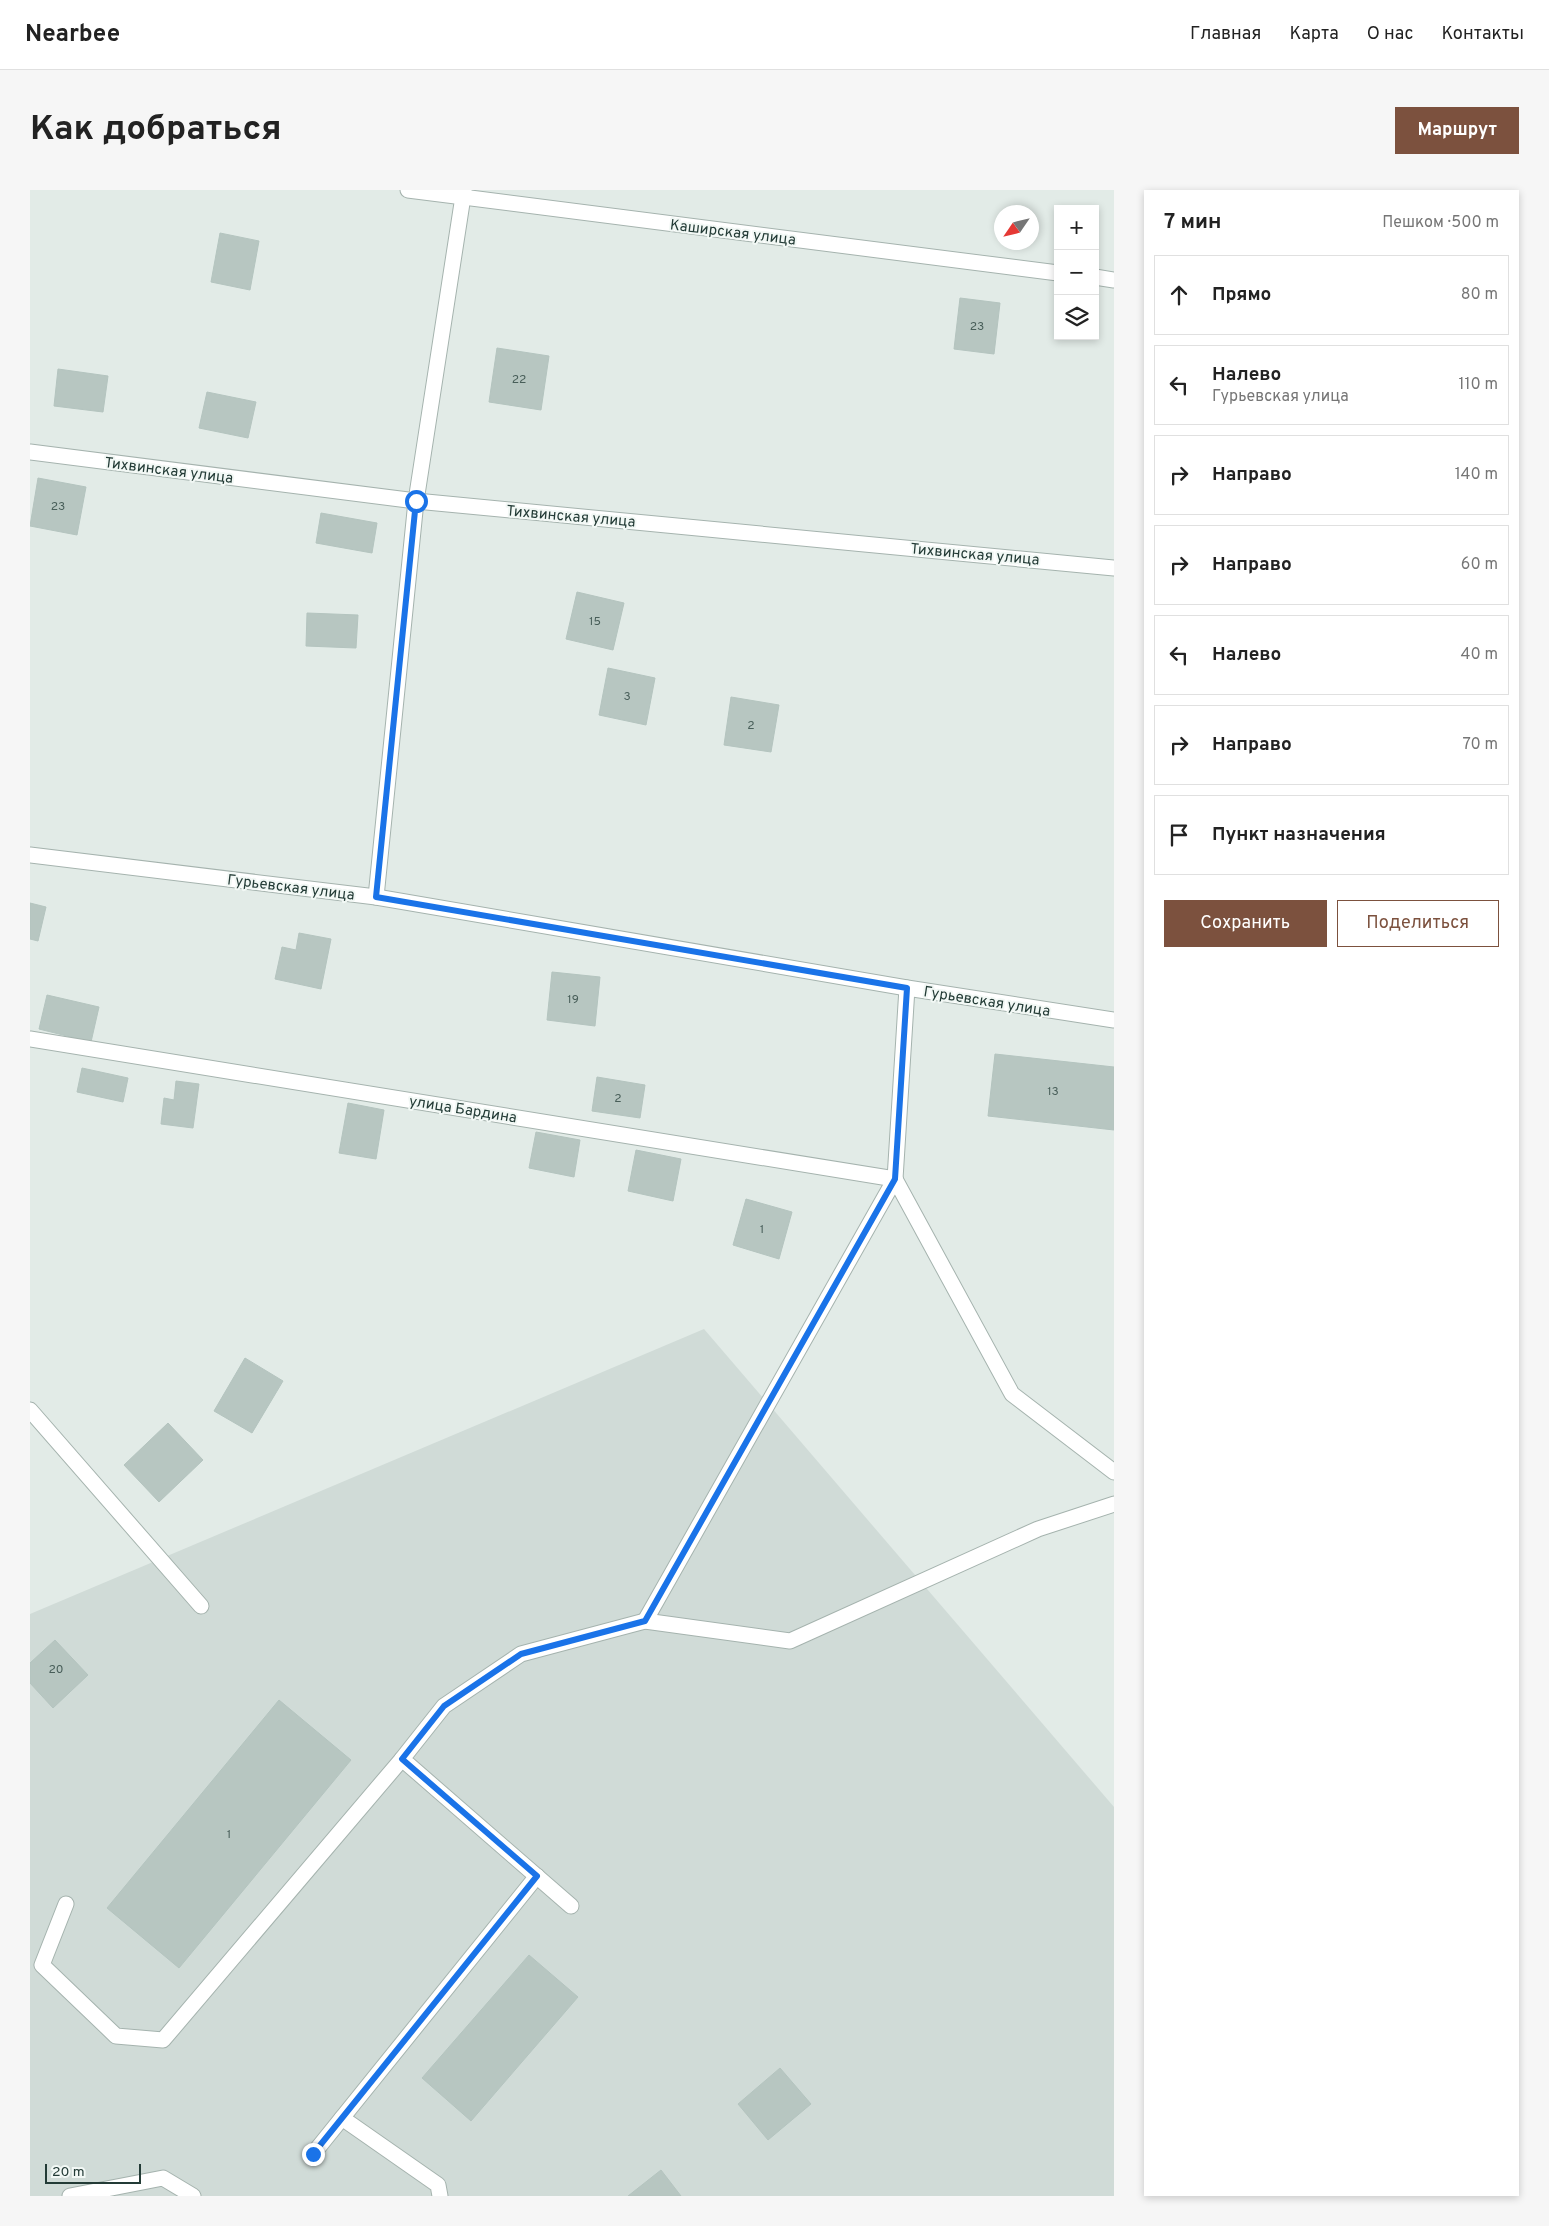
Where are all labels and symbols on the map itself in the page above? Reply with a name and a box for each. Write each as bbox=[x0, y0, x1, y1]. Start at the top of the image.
north arrow bbox=[994, 205, 1039, 250]
street label: Каширская улица bbox=[669, 216, 797, 251]
house number: 23 bbox=[970, 319, 984, 335]
house number: 22 bbox=[512, 372, 526, 388]
street label: Тихвинская улица bbox=[103, 454, 234, 489]
route start bbox=[405, 490, 428, 513]
house number: 23 bbox=[51, 499, 65, 515]
street label: Тихвинская улица bbox=[506, 502, 636, 533]
street label: Тихвинская улица bbox=[910, 540, 1040, 571]
house number: 15 bbox=[589, 614, 601, 630]
house number: 3 bbox=[623, 689, 631, 705]
house number: 2 bbox=[747, 718, 755, 734]
street label: Гурьевская улица bbox=[226, 871, 356, 906]
street label: Гурьевская улица bbox=[922, 983, 1052, 1022]
house number: 19 bbox=[567, 992, 579, 1008]
house number: 13 bbox=[1047, 1084, 1059, 1100]
house number: 2 bbox=[614, 1091, 622, 1107]
street label: улица Бардина bbox=[407, 1093, 518, 1128]
house number: 1 bbox=[760, 1222, 764, 1238]
house number: 20 bbox=[48, 1662, 64, 1678]
house number: 1 bbox=[227, 1827, 231, 1843]
route end bbox=[302, 2143, 325, 2166]
scale bar bbox=[45, 2161, 141, 2184]

